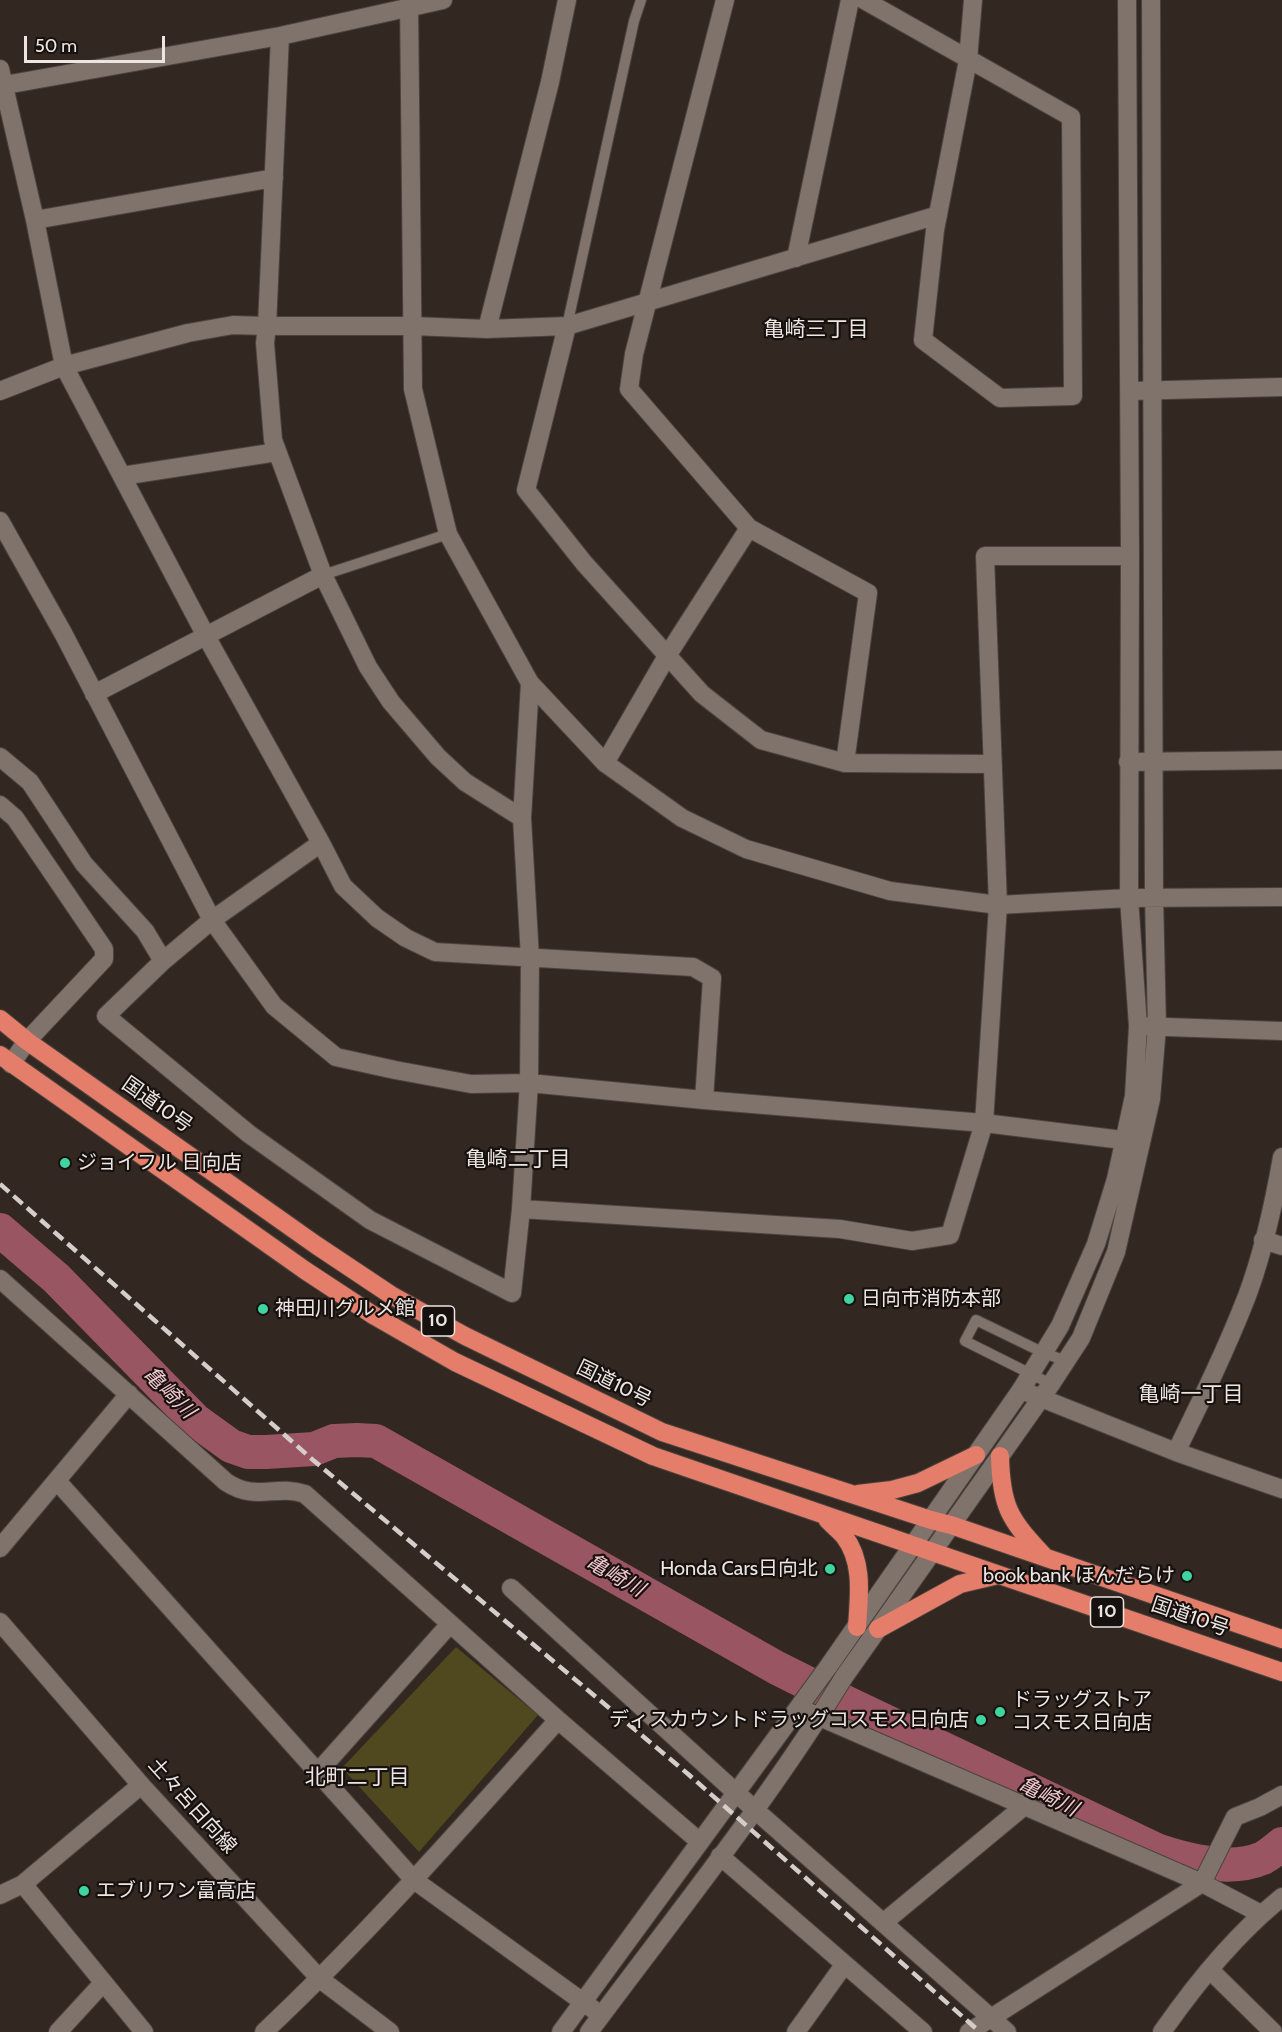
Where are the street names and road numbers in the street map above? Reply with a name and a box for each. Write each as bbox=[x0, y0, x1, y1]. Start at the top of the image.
street label: 国道10号 bbox=[117, 1072, 197, 1138]
road number: 10 bbox=[422, 1306, 454, 1336]
street label: 国道10号 bbox=[573, 1356, 655, 1412]
street label: 国道10号 bbox=[1148, 1593, 1232, 1641]
road number: 10 bbox=[1090, 1597, 1124, 1627]
street label: 土々呂日向線 bbox=[143, 1753, 241, 1859]

